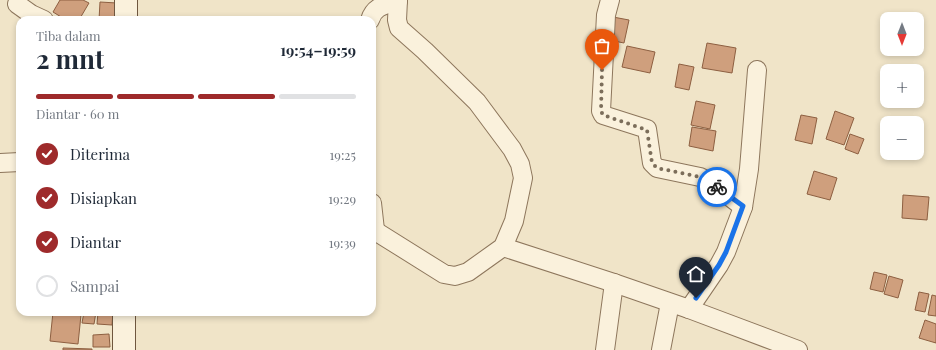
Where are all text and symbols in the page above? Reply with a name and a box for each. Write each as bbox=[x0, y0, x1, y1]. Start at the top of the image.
north arrow bbox=[880, 12, 924, 56]
map controls bbox=[880, 12, 924, 160]
text: Tiba dalam bbox=[36, 27, 101, 44]
pin bbox=[585, 29, 619, 70]
icon: bag bbox=[591, 35, 613, 57]
text: 19:54–19:59 bbox=[280, 40, 356, 60]
text: 2 mnt bbox=[36, 41, 104, 76]
button: + bbox=[880, 64, 924, 108]
text: Diantar · 60 m bbox=[36, 105, 119, 122]
button: − bbox=[880, 116, 924, 160]
icon: check bbox=[36, 143, 58, 165]
text: Diterima bbox=[70, 144, 130, 164]
text: 19:25 bbox=[329, 146, 356, 163]
courier bbox=[697, 167, 737, 207]
icon: bike bbox=[706, 176, 728, 198]
icon: check bbox=[36, 187, 58, 209]
text: Disiapkan bbox=[70, 188, 137, 208]
text: 19:29 bbox=[328, 190, 356, 207]
icon: check bbox=[36, 231, 58, 253]
text: Diantar bbox=[70, 232, 121, 252]
text: 19:39 bbox=[329, 234, 356, 251]
pin bbox=[679, 257, 713, 298]
icon: home bbox=[685, 263, 707, 285]
text: Sampai bbox=[70, 276, 119, 296]

